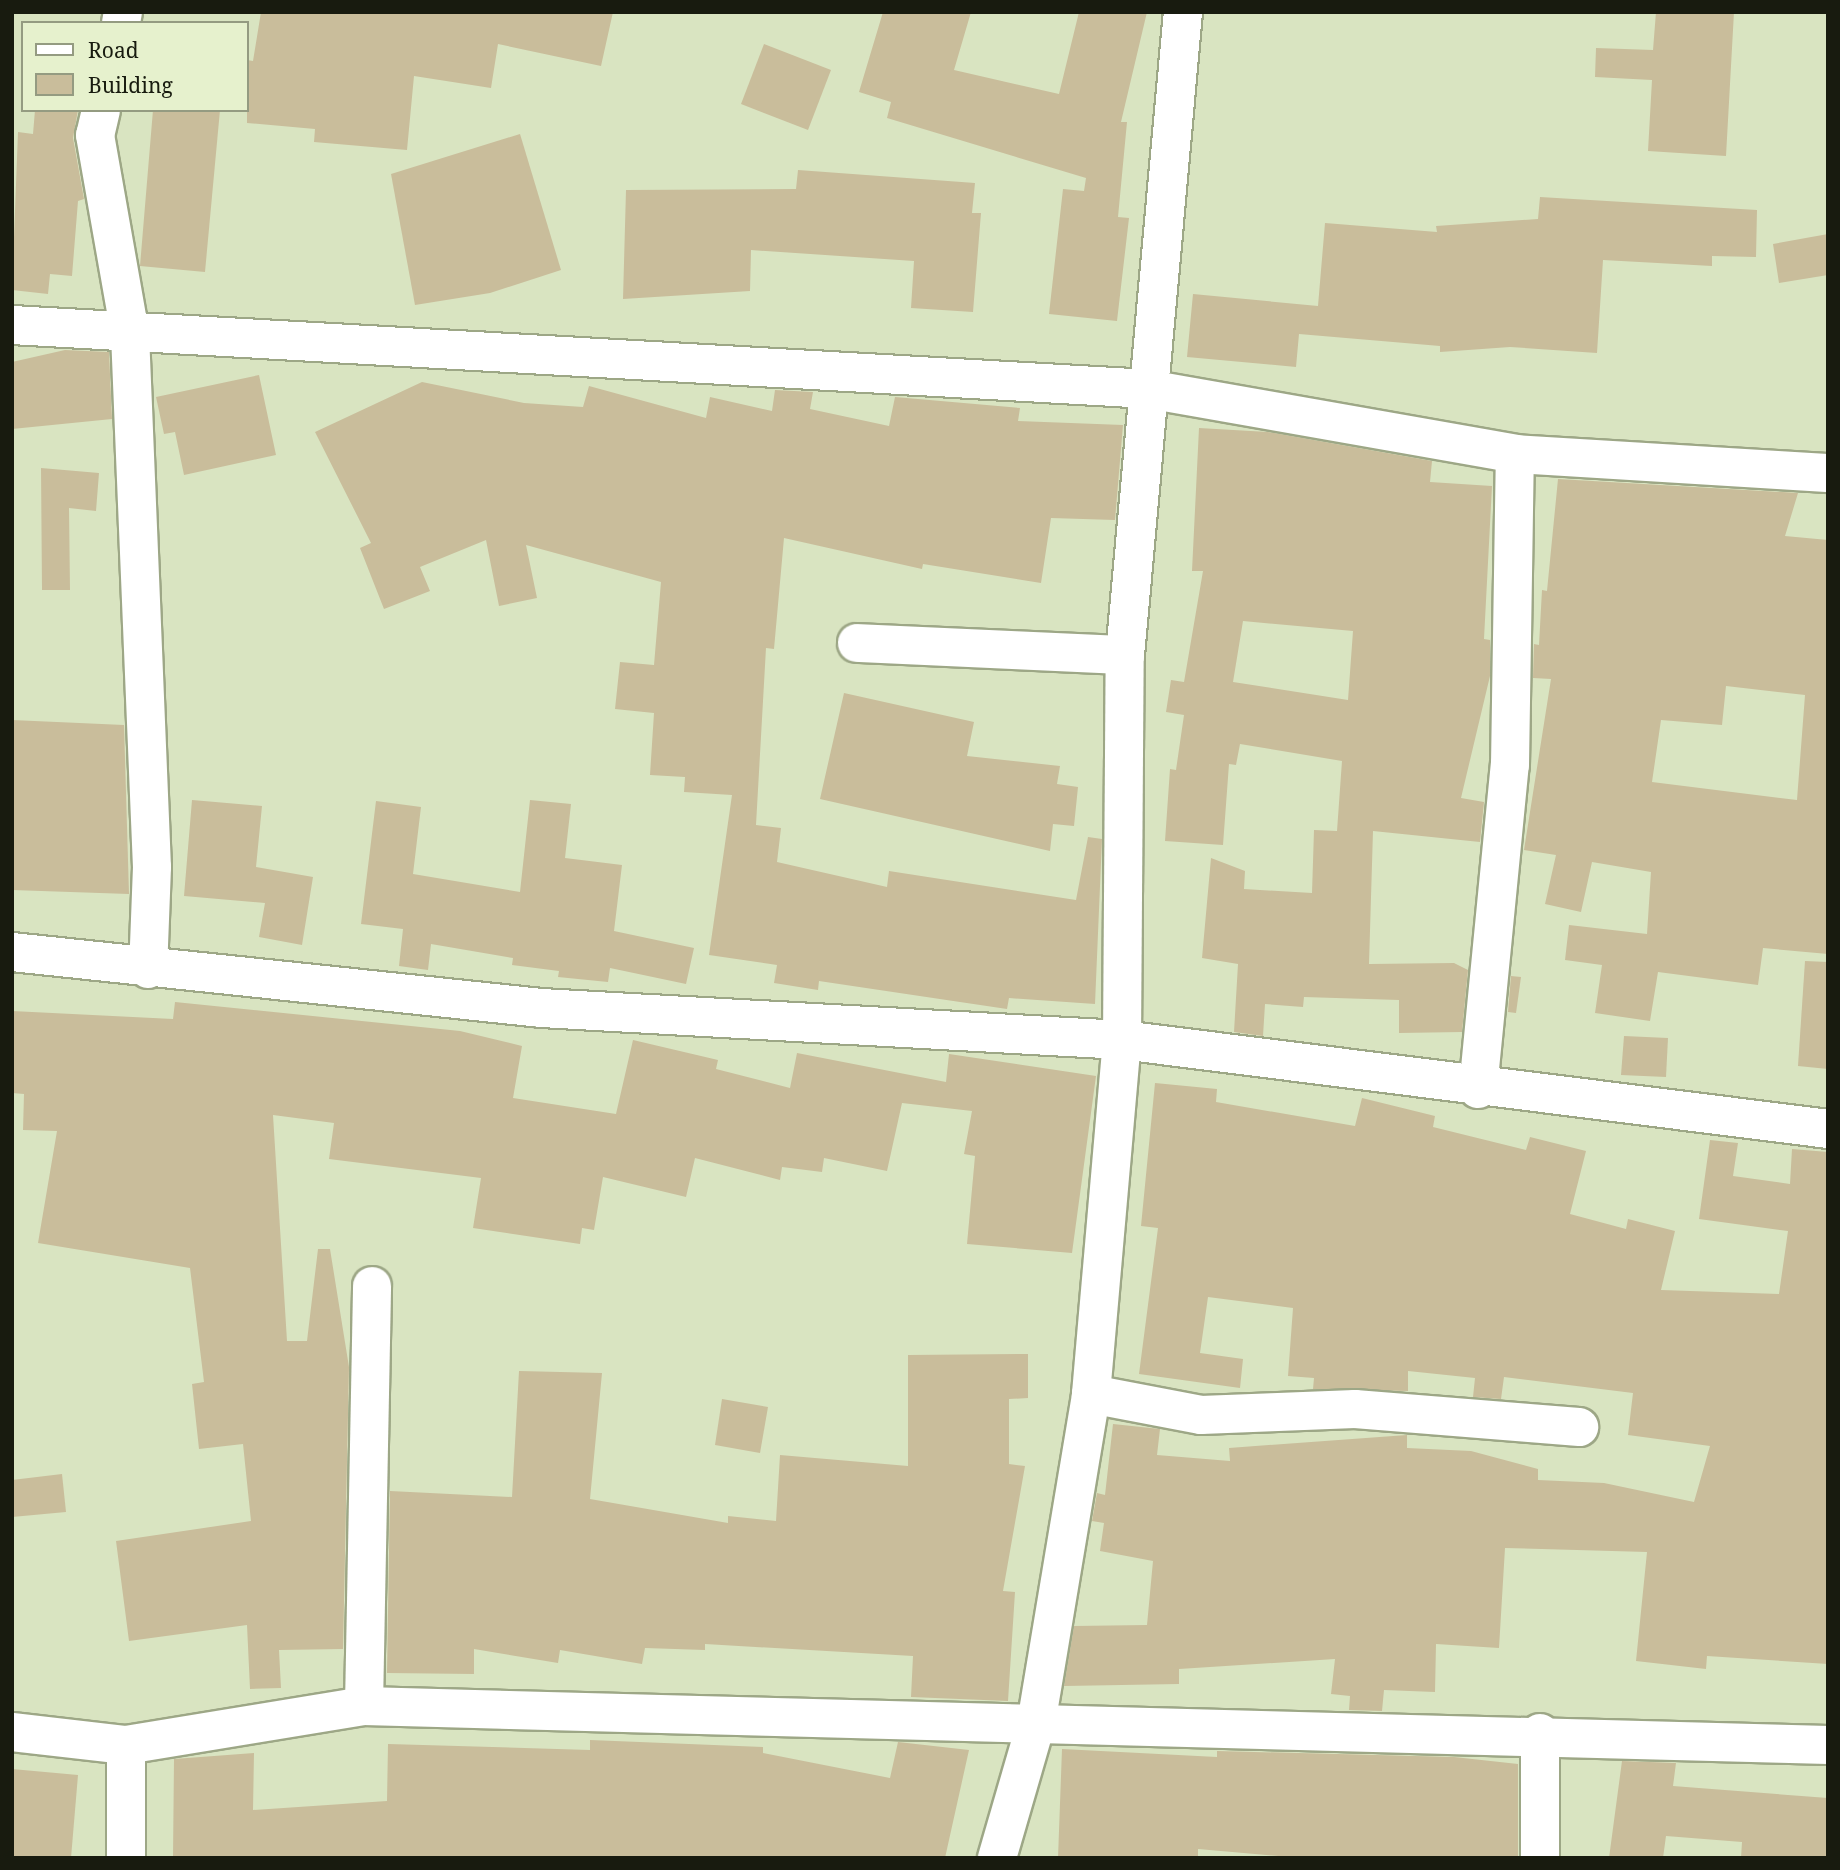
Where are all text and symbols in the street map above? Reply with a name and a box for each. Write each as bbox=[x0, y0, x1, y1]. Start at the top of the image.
legend bbox=[21, 21, 248, 112]
text: Road bbox=[88, 36, 139, 64]
text: Building bbox=[88, 71, 173, 99]

